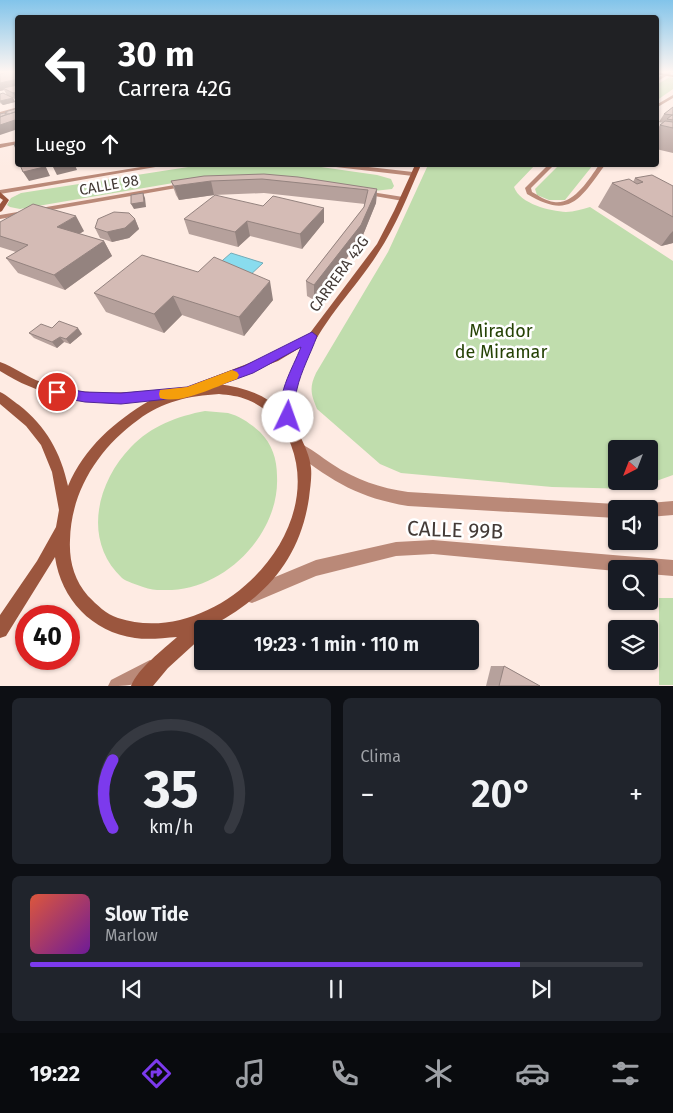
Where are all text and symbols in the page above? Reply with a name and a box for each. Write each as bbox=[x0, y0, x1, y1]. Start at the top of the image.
text: 30 m bbox=[118, 33, 195, 75]
icon: left bbox=[35, 35, 100, 100]
text: Carrera 42G bbox=[118, 75, 232, 102]
icon: ahead bbox=[96, 130, 124, 158]
text: Luego bbox=[35, 133, 86, 156]
street label: CALLE 98 bbox=[78, 171, 140, 199]
street label: CARRERA 42G bbox=[305, 233, 373, 315]
park label: Mirador de Miramar bbox=[455, 320, 547, 363]
pin bbox=[36, 371, 78, 413]
icon: arrive bbox=[43, 378, 71, 406]
position arrow bbox=[261, 390, 313, 442]
north arrow bbox=[608, 440, 658, 490]
map controls bbox=[608, 440, 658, 670]
button: sound bbox=[608, 500, 658, 550]
street label: CALLE 99B bbox=[406, 515, 504, 545]
button: search bbox=[608, 560, 658, 610]
speed limit sign: 40 bbox=[15, 605, 80, 670]
button: layers bbox=[608, 620, 658, 670]
text: 19:23 · 1 min · 110 m bbox=[254, 633, 419, 656]
text: Clima bbox=[361, 747, 401, 766]
text: 35 bbox=[143, 758, 199, 821]
text: 20° bbox=[471, 771, 532, 817]
text: − bbox=[361, 778, 375, 811]
text: + bbox=[629, 778, 643, 811]
text: km/h bbox=[149, 816, 193, 838]
text: Slow Tide bbox=[105, 903, 189, 926]
text: Marlow bbox=[105, 926, 158, 945]
icon: previous bbox=[118, 975, 146, 1003]
icon: pause bbox=[322, 975, 350, 1003]
icon: next bbox=[527, 975, 555, 1003]
icon: directions bbox=[139, 1056, 174, 1091]
icon: music bbox=[233, 1056, 268, 1091]
icon: phone bbox=[327, 1056, 362, 1091]
icon: climate bbox=[421, 1056, 456, 1091]
icon: car bbox=[515, 1056, 550, 1091]
icon: filters bbox=[608, 1056, 643, 1091]
text: 19:22 bbox=[29, 1060, 80, 1087]

